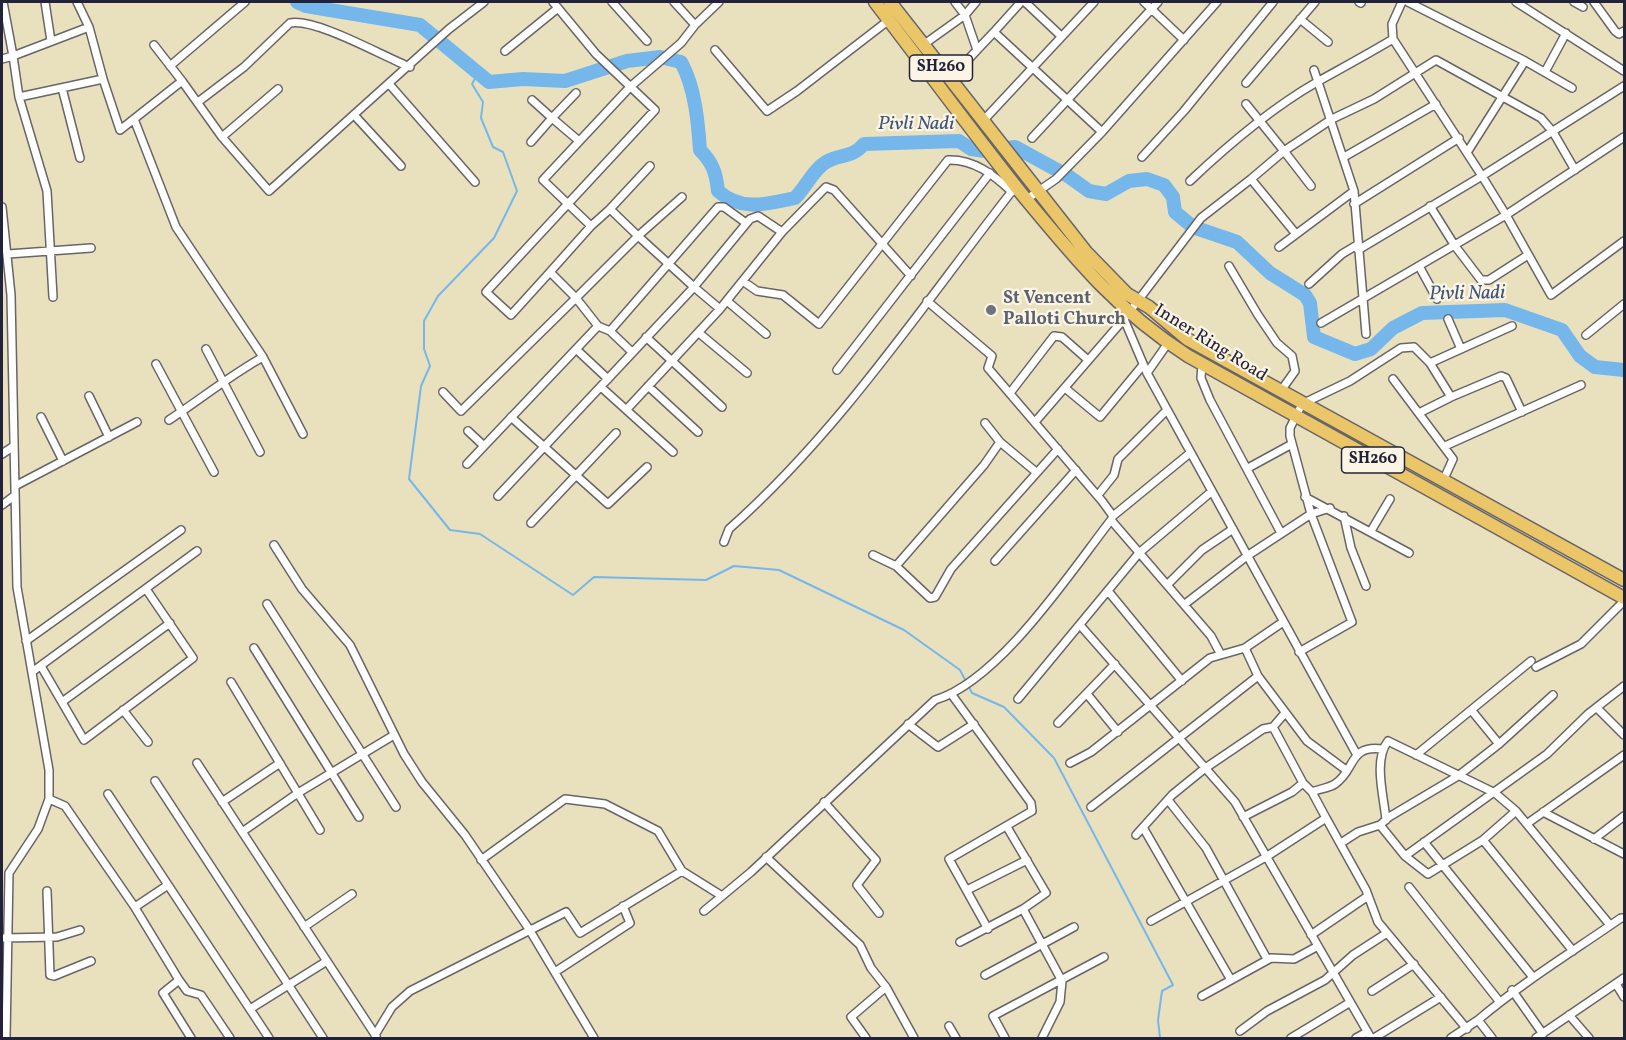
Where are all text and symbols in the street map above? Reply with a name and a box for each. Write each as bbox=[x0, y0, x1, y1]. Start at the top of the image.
road number: SH260 bbox=[910, 55, 972, 81]
water label: Pivli Nadi bbox=[878, 113, 954, 137]
water label: Pivli Nadi bbox=[1429, 282, 1505, 308]
place label: St Vencent Palloti Church bbox=[1003, 289, 1126, 332]
street label: Inner Ring Road bbox=[1149, 301, 1271, 387]
marker: St Vencent Palloti Church bbox=[984, 303, 998, 317]
road number: SH260 bbox=[1342, 447, 1404, 473]

